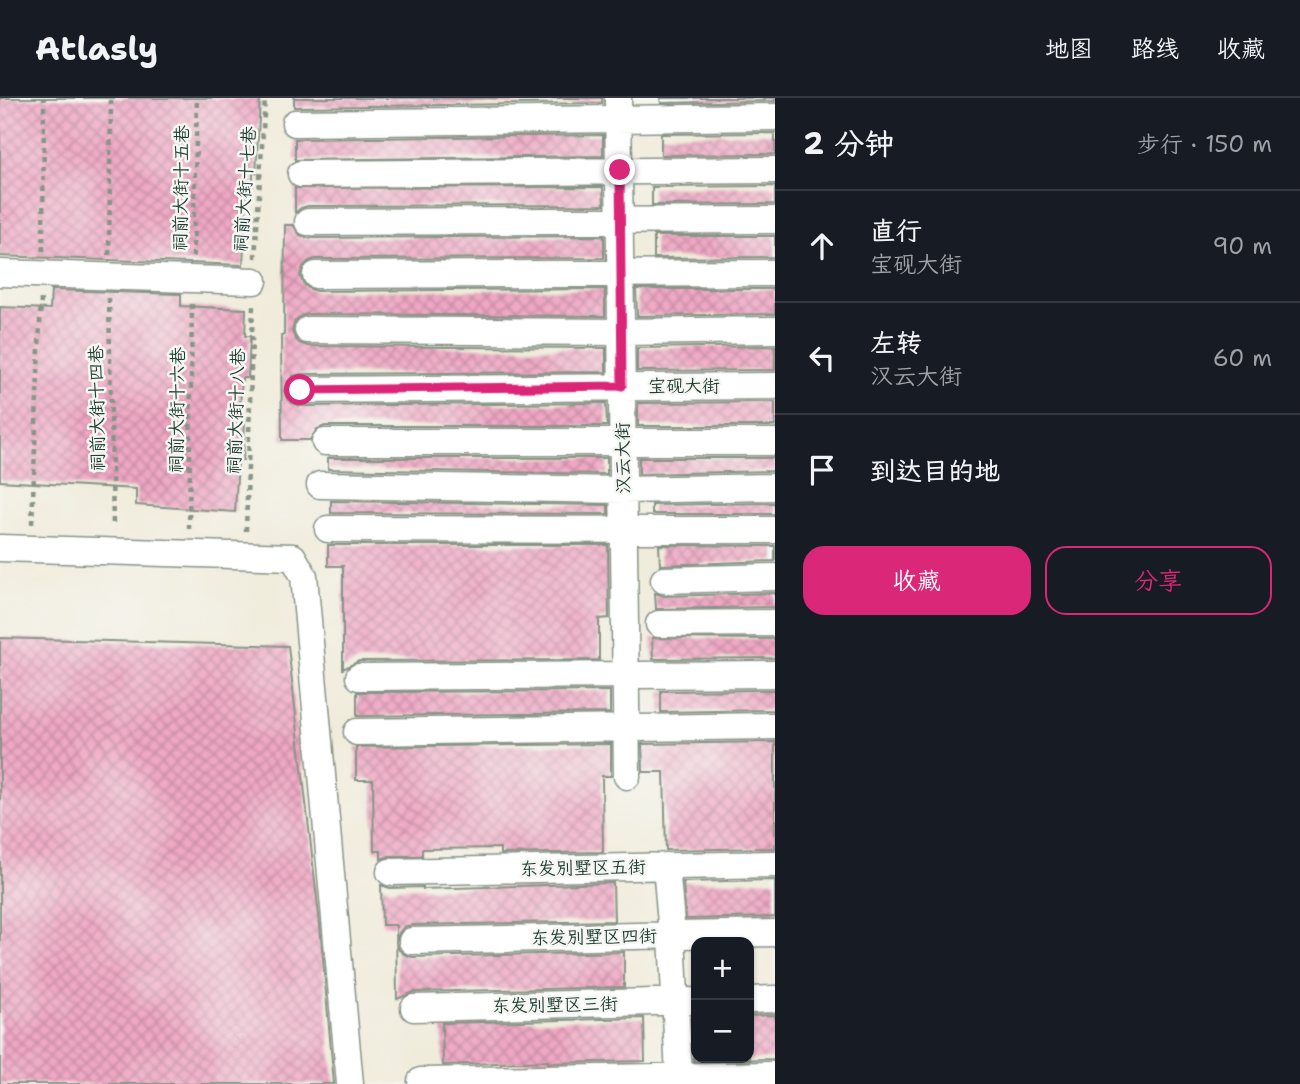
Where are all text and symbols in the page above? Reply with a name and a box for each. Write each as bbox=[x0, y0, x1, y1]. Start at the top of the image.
text: Atlasly bbox=[35, 26, 158, 71]
text: 地图 bbox=[1045, 33, 1093, 65]
text: 路线 bbox=[1131, 33, 1179, 65]
text: 收藏 bbox=[1217, 33, 1265, 65]
text: 2 分钟 bbox=[803, 123, 894, 164]
street label: 祠前大街十五巷 bbox=[168, 125, 194, 251]
street label: 祠前大街十七巷 bbox=[229, 125, 261, 253]
text: 步行 · 150 m bbox=[1137, 129, 1272, 159]
route end bbox=[604, 154, 635, 185]
text: 直行 bbox=[870, 213, 922, 248]
icon: ahead bbox=[803, 227, 841, 265]
text: 90 m bbox=[1212, 231, 1272, 261]
text: 宝砚大街 bbox=[870, 249, 962, 279]
text: 左转 bbox=[870, 325, 922, 360]
icon: left bbox=[803, 339, 841, 377]
text: 60 m bbox=[1213, 343, 1272, 373]
street label: 祠前大街十四巷 bbox=[84, 345, 110, 471]
street label: 祠前大街十六巷 bbox=[164, 347, 190, 473]
street label: 祠前大街十八巷 bbox=[222, 348, 250, 474]
text: 汉云大街 bbox=[870, 361, 962, 391]
route start bbox=[284, 374, 315, 405]
street label: 宝砚大街 bbox=[648, 374, 720, 398]
street label: 汉云大街 bbox=[610, 422, 636, 494]
icon: arrive bbox=[803, 451, 841, 489]
text: 到达目的地 bbox=[870, 453, 1000, 488]
button: 收藏 bbox=[803, 546, 1031, 615]
button: 分享 bbox=[1045, 546, 1272, 615]
street label: 东发别墅区五街 bbox=[520, 855, 646, 881]
street label: 东发别墅区四街 bbox=[531, 924, 657, 950]
map controls bbox=[691, 937, 754, 1063]
button: + bbox=[691, 937, 754, 1000]
street label: 东发别墅区三街 bbox=[492, 992, 618, 1018]
button: − bbox=[691, 1000, 754, 1063]

